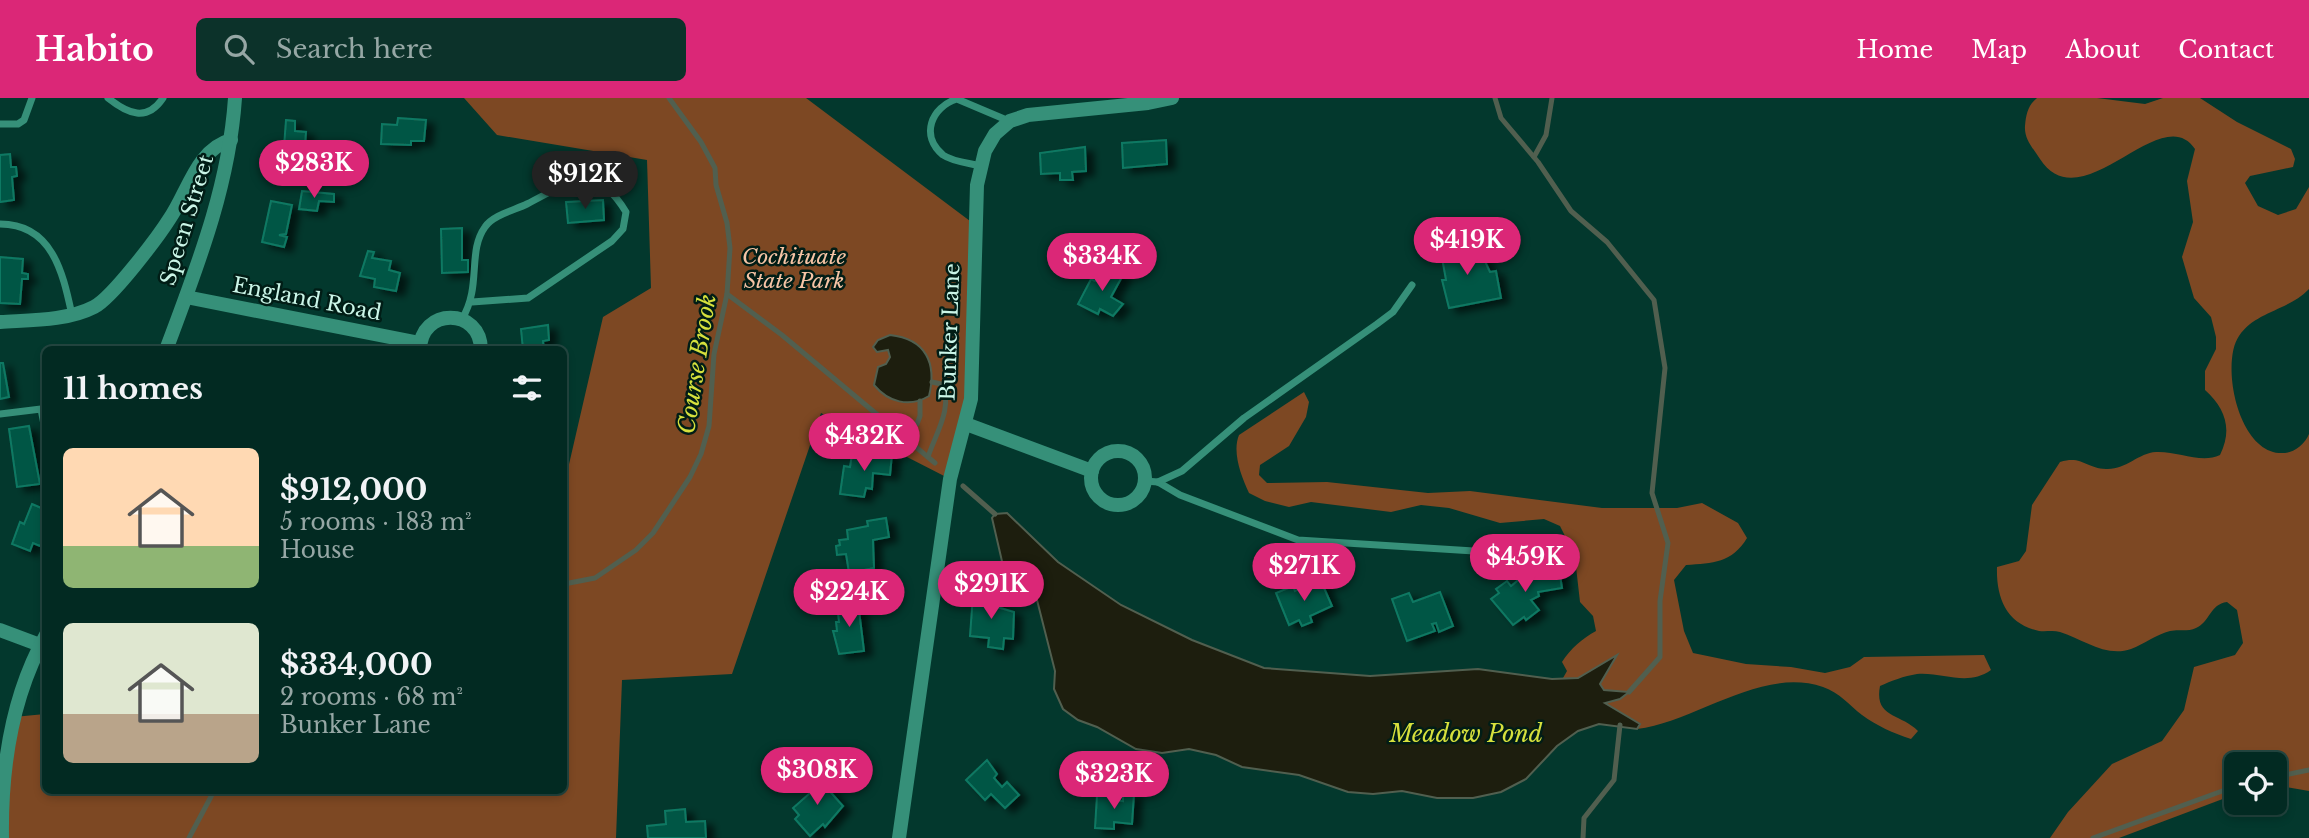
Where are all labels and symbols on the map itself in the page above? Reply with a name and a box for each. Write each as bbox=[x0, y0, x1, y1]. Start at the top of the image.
pin: $283K bbox=[265, 140, 363, 200]
street label: Speen Street bbox=[155, 151, 219, 289]
pin: $912K bbox=[536, 152, 634, 211]
pin: $419K bbox=[1418, 218, 1516, 277]
pin: $334K bbox=[1053, 234, 1151, 293]
park label: Cochituate State Park bbox=[742, 244, 846, 294]
street label: Bunker Lane bbox=[935, 263, 965, 401]
street label: England Road bbox=[230, 272, 384, 326]
water label: Course Brook bbox=[672, 292, 722, 436]
pin: $432K bbox=[815, 414, 913, 473]
pin: $459K bbox=[1476, 534, 1574, 594]
pin: $271K bbox=[1255, 544, 1353, 603]
pin: $291K bbox=[942, 561, 1040, 621]
pin: $224K bbox=[800, 570, 898, 629]
water label: Meadow Pond bbox=[1389, 720, 1543, 748]
pin: $308K bbox=[768, 748, 866, 807]
pin: $323K bbox=[1065, 752, 1163, 811]

